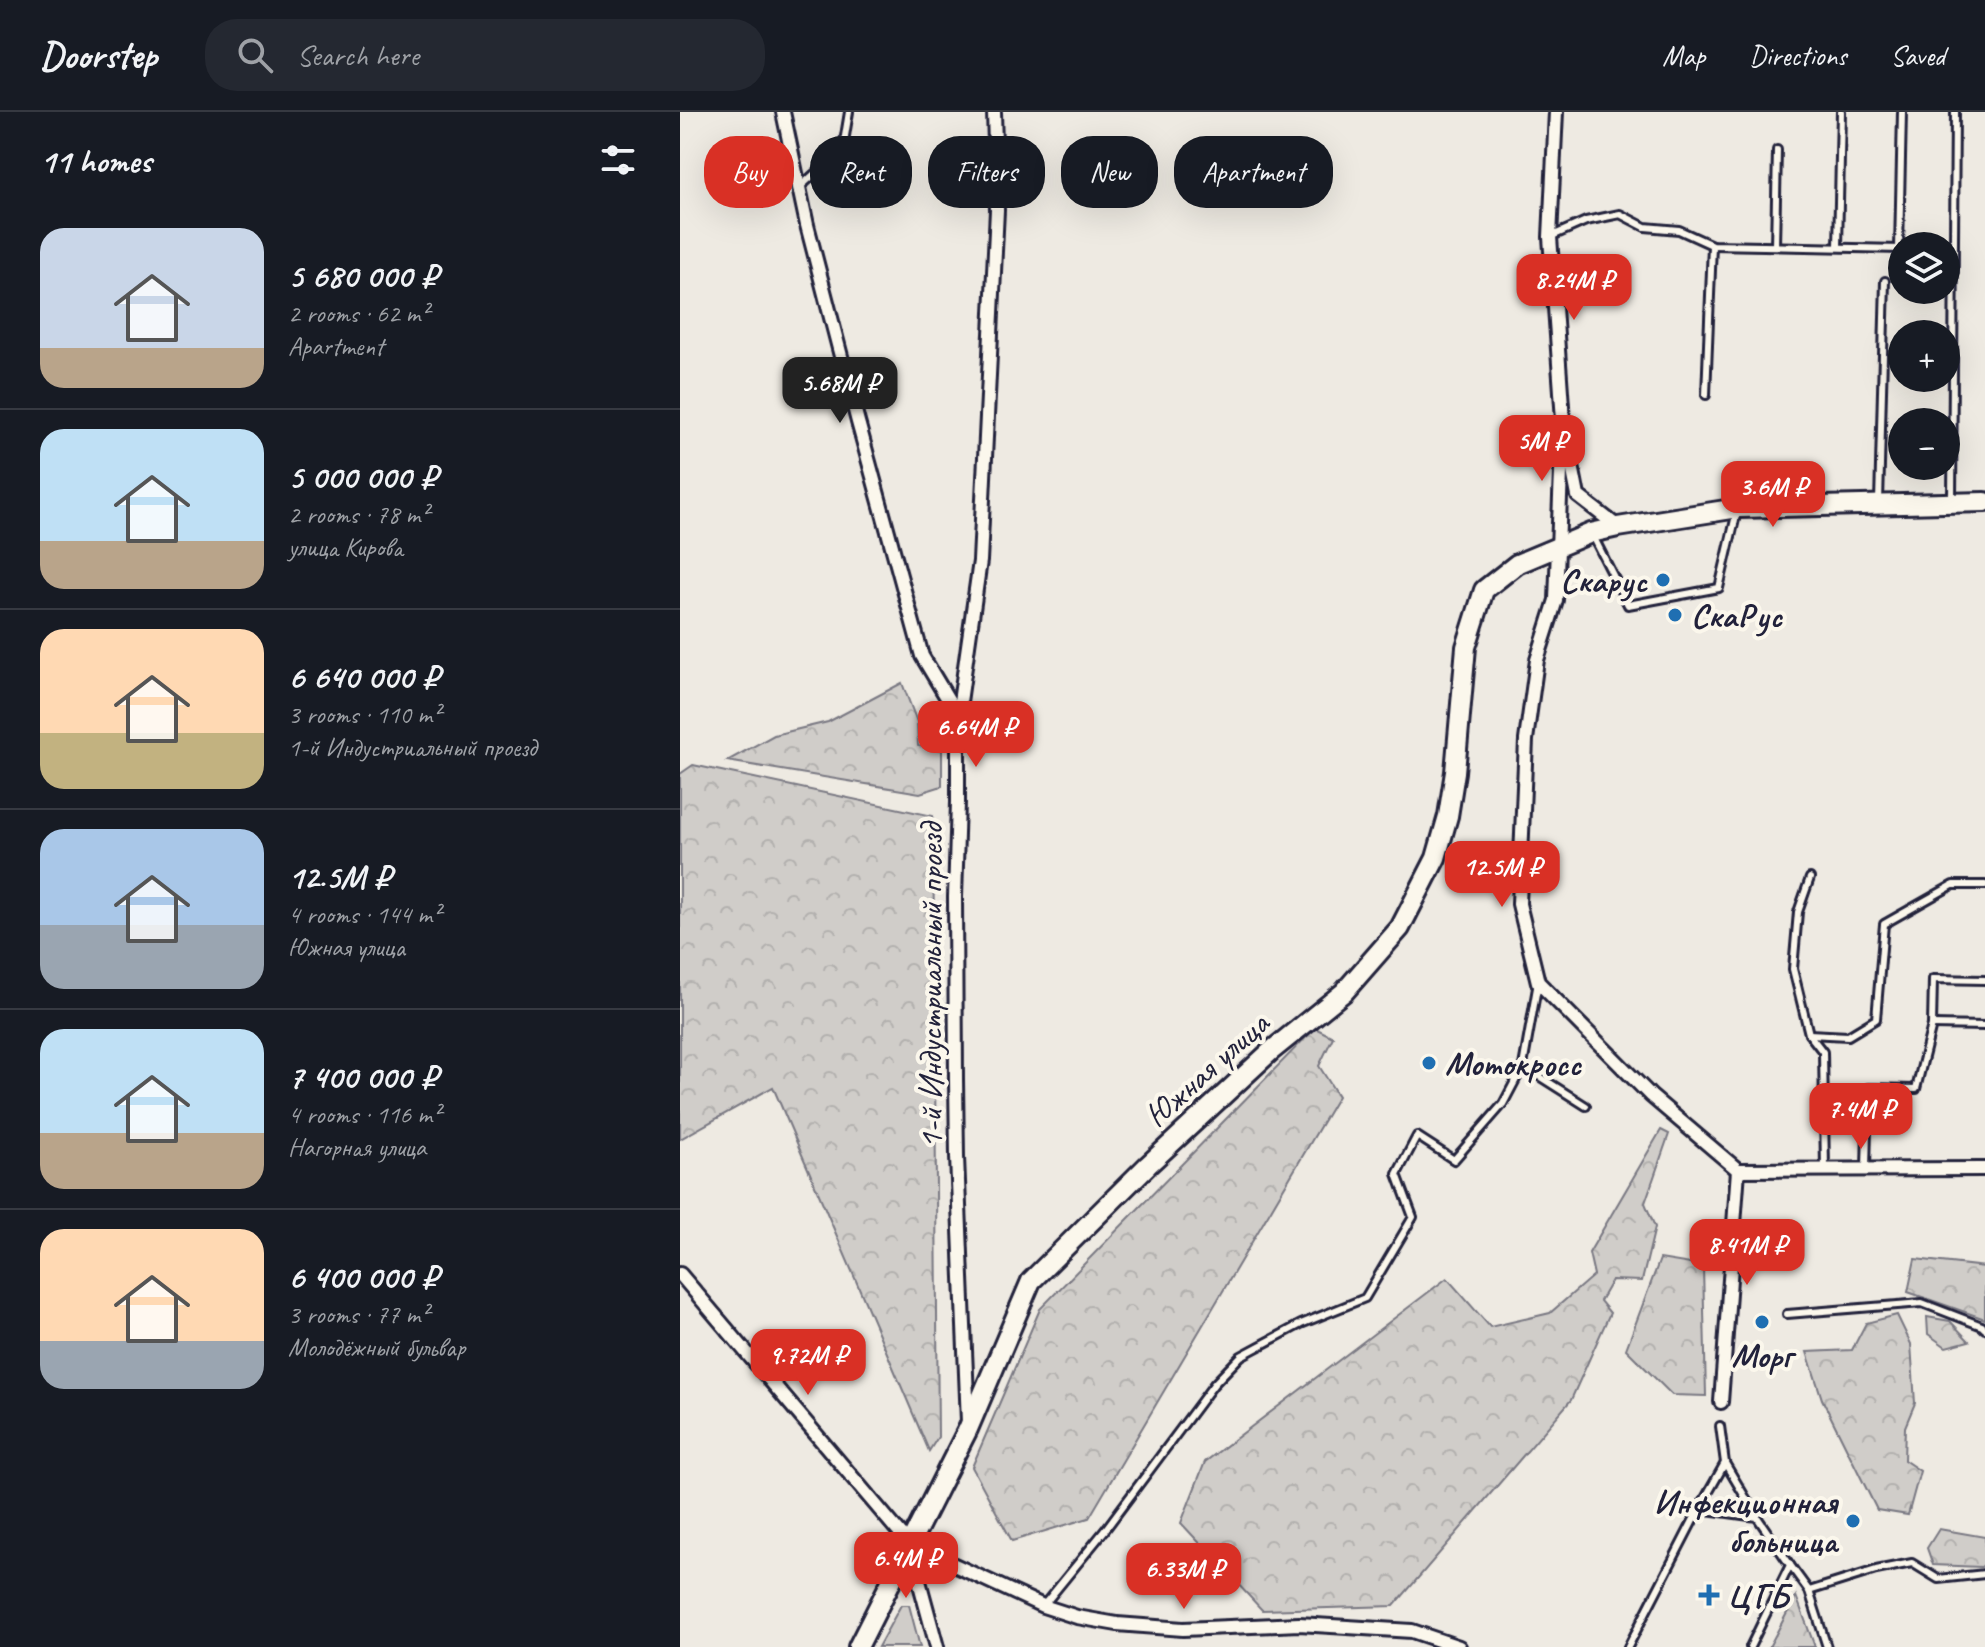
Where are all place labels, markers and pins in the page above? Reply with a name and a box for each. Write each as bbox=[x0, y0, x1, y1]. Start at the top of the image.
pin: 8.24M ₽ bbox=[1500, 254, 1648, 322]
pin: 5.68M ₽ bbox=[766, 357, 914, 425]
pin: 5M ₽ bbox=[1495, 415, 1589, 483]
pin: 3.6M ₽ bbox=[1708, 461, 1838, 529]
place label: Скарус bbox=[1560, 559, 1648, 602]
marker: Скарус bbox=[1654, 571, 1672, 589]
place label: СкаРус bbox=[1691, 594, 1784, 637]
marker: СкаРус bbox=[1666, 606, 1684, 624]
pin: 6.64M ₽ bbox=[902, 701, 1050, 769]
pin: 12.5M ₽ bbox=[1428, 841, 1576, 909]
place label: Мотокросс bbox=[1445, 1042, 1583, 1085]
marker: Мотокросс bbox=[1420, 1054, 1438, 1072]
pin: 7.4M ₽ bbox=[1796, 1083, 1926, 1151]
pin: 8.41M ₽ bbox=[1673, 1219, 1821, 1287]
marker: Морг bbox=[1753, 1313, 1771, 1331]
pin: 9.72M ₽ bbox=[734, 1329, 882, 1397]
place label: Морг bbox=[1732, 1334, 1797, 1377]
place label: Инфекционная больница bbox=[1654, 1480, 1840, 1562]
marker: Инфекционная больница bbox=[1844, 1512, 1862, 1530]
pin: 6.4M ₽ bbox=[841, 1532, 971, 1600]
pin: 6.33M ₽ bbox=[1110, 1543, 1258, 1611]
place label: ЦГБ bbox=[1727, 1574, 1793, 1617]
marker: ЦГБ bbox=[1698, 1584, 1720, 1606]

